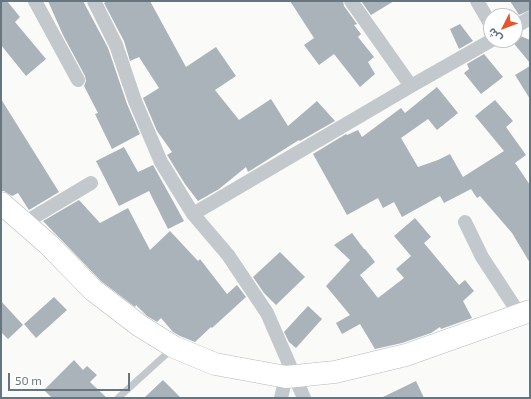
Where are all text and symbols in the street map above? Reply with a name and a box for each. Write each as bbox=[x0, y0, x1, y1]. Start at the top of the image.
north arrow bbox=[483, 8, 523, 48]
text: ش bbox=[485, 26, 504, 46]
scale bar bbox=[10, 365, 132, 391]
text: 50 m bbox=[15, 373, 42, 387]

